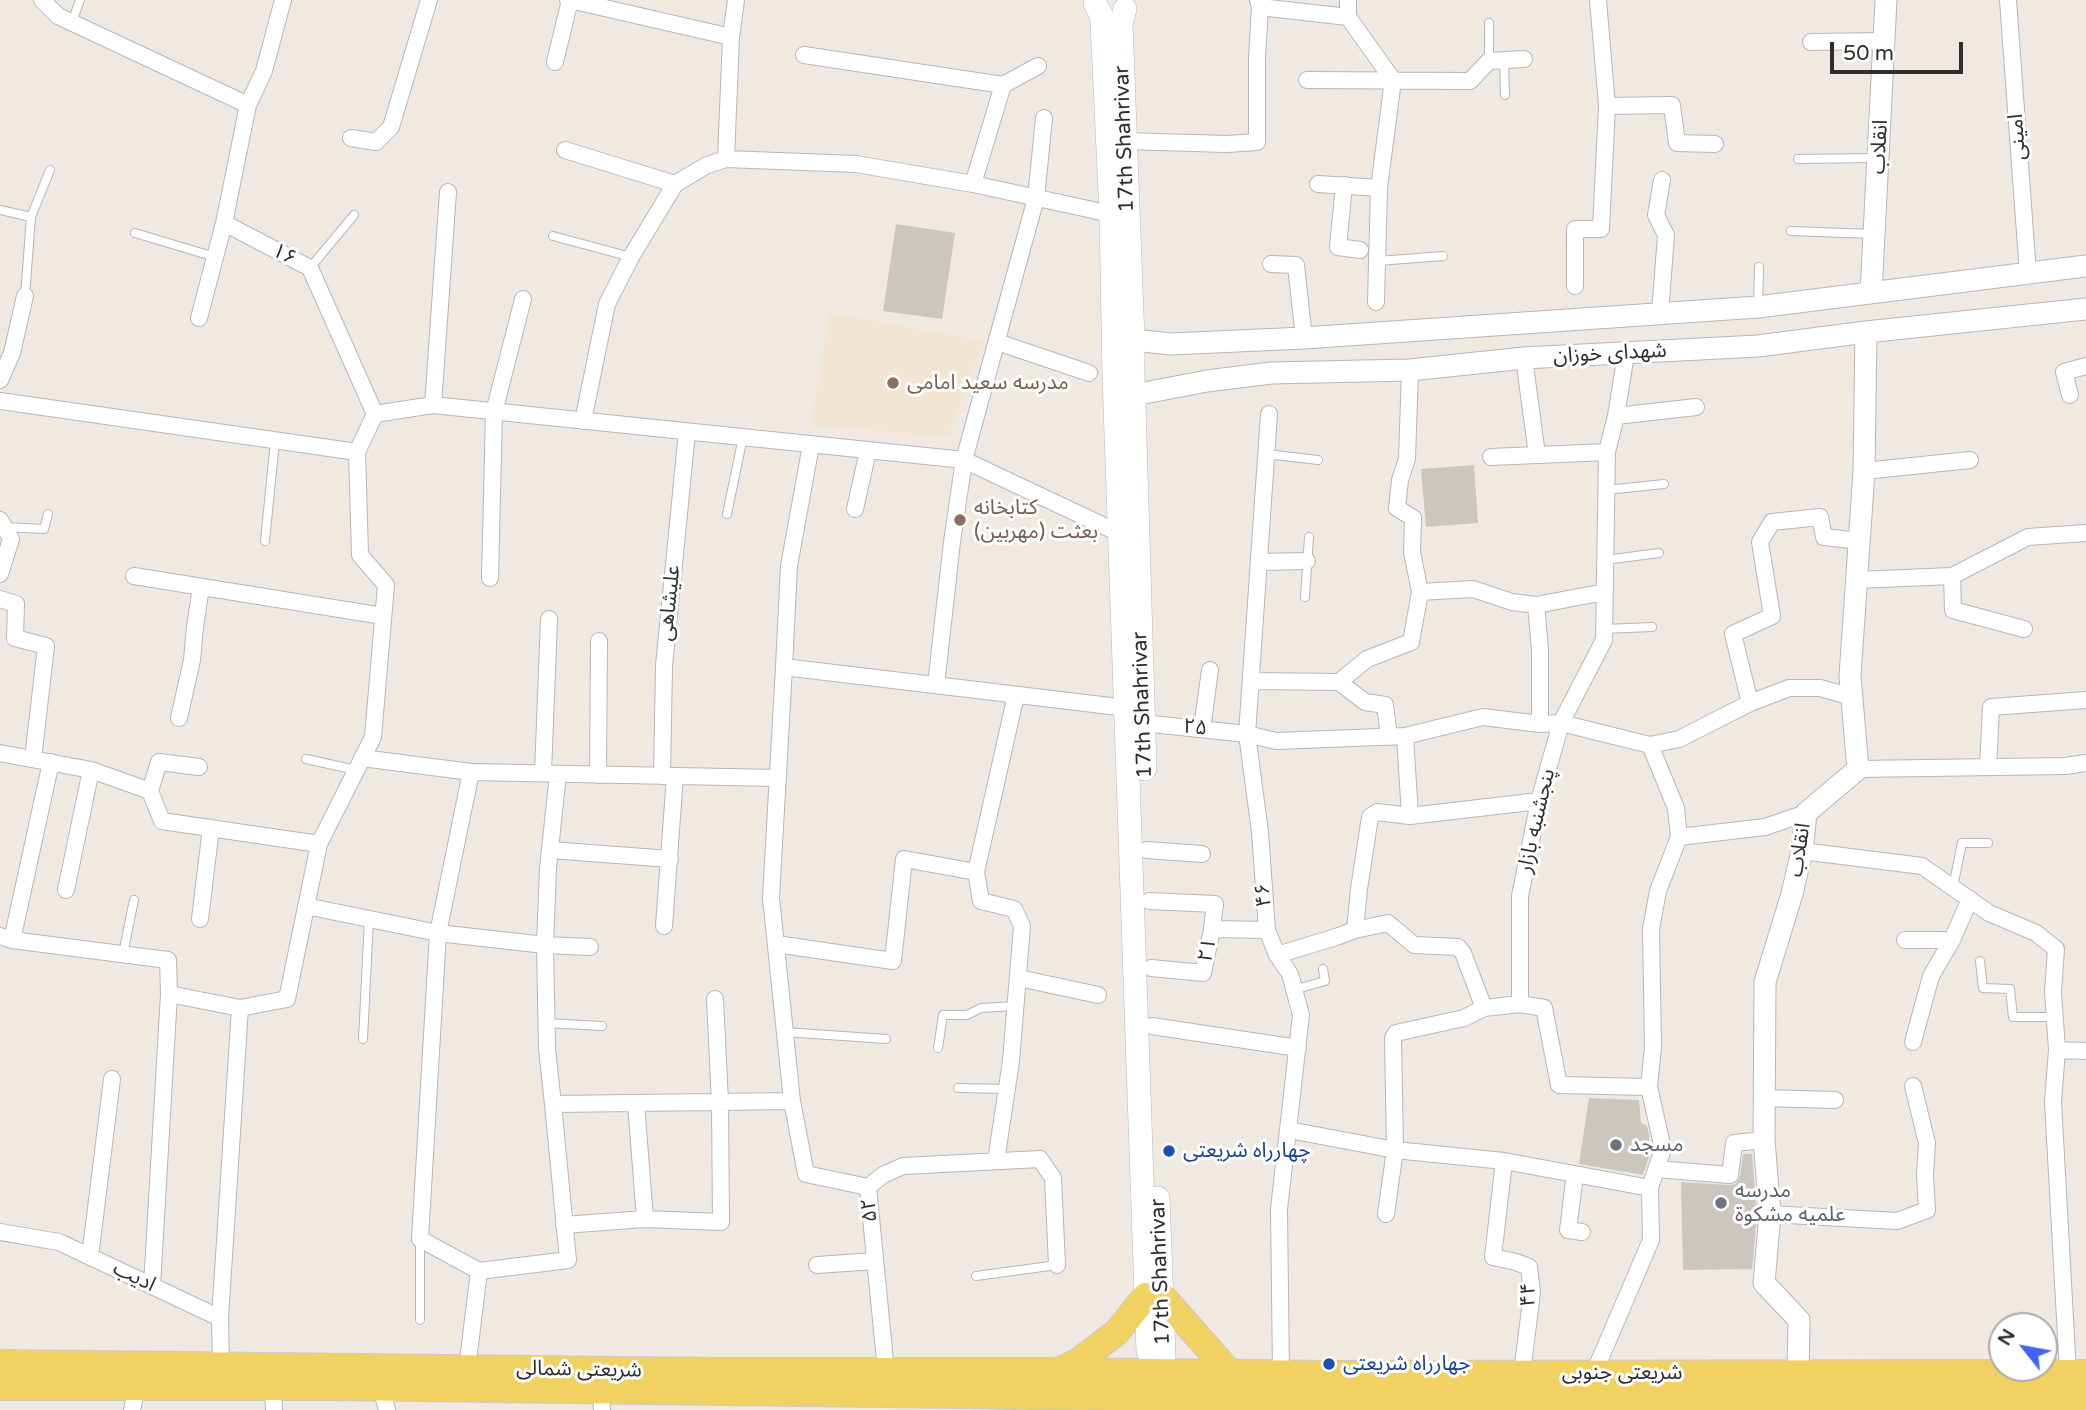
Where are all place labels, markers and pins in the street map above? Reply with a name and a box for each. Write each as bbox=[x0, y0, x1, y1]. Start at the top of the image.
place label: مدرسه سعید امامی bbox=[907, 370, 1069, 396]
marker: مدرسه سعید امامی bbox=[885, 375, 901, 391]
place label: کتابخانه بعثت (مهربین) bbox=[974, 495, 1098, 545]
marker: کتابخانه بعثت (مهربین) bbox=[952, 512, 968, 528]
place label: مسجد bbox=[1630, 1132, 1683, 1158]
marker: مسجد bbox=[1608, 1137, 1624, 1153]
place label: چهارراه شریعتی bbox=[1183, 1138, 1311, 1164]
marker: چهارراه شریعتی bbox=[1161, 1143, 1177, 1159]
place label: مدرسه علمیه مشکوة bbox=[1735, 1178, 1845, 1228]
marker: مدرسه علمیه مشکوة bbox=[1713, 1195, 1729, 1211]
place label: جهارراه شریعتی bbox=[1343, 1351, 1471, 1377]
marker: جهارراه شریعتی bbox=[1321, 1356, 1337, 1372]

